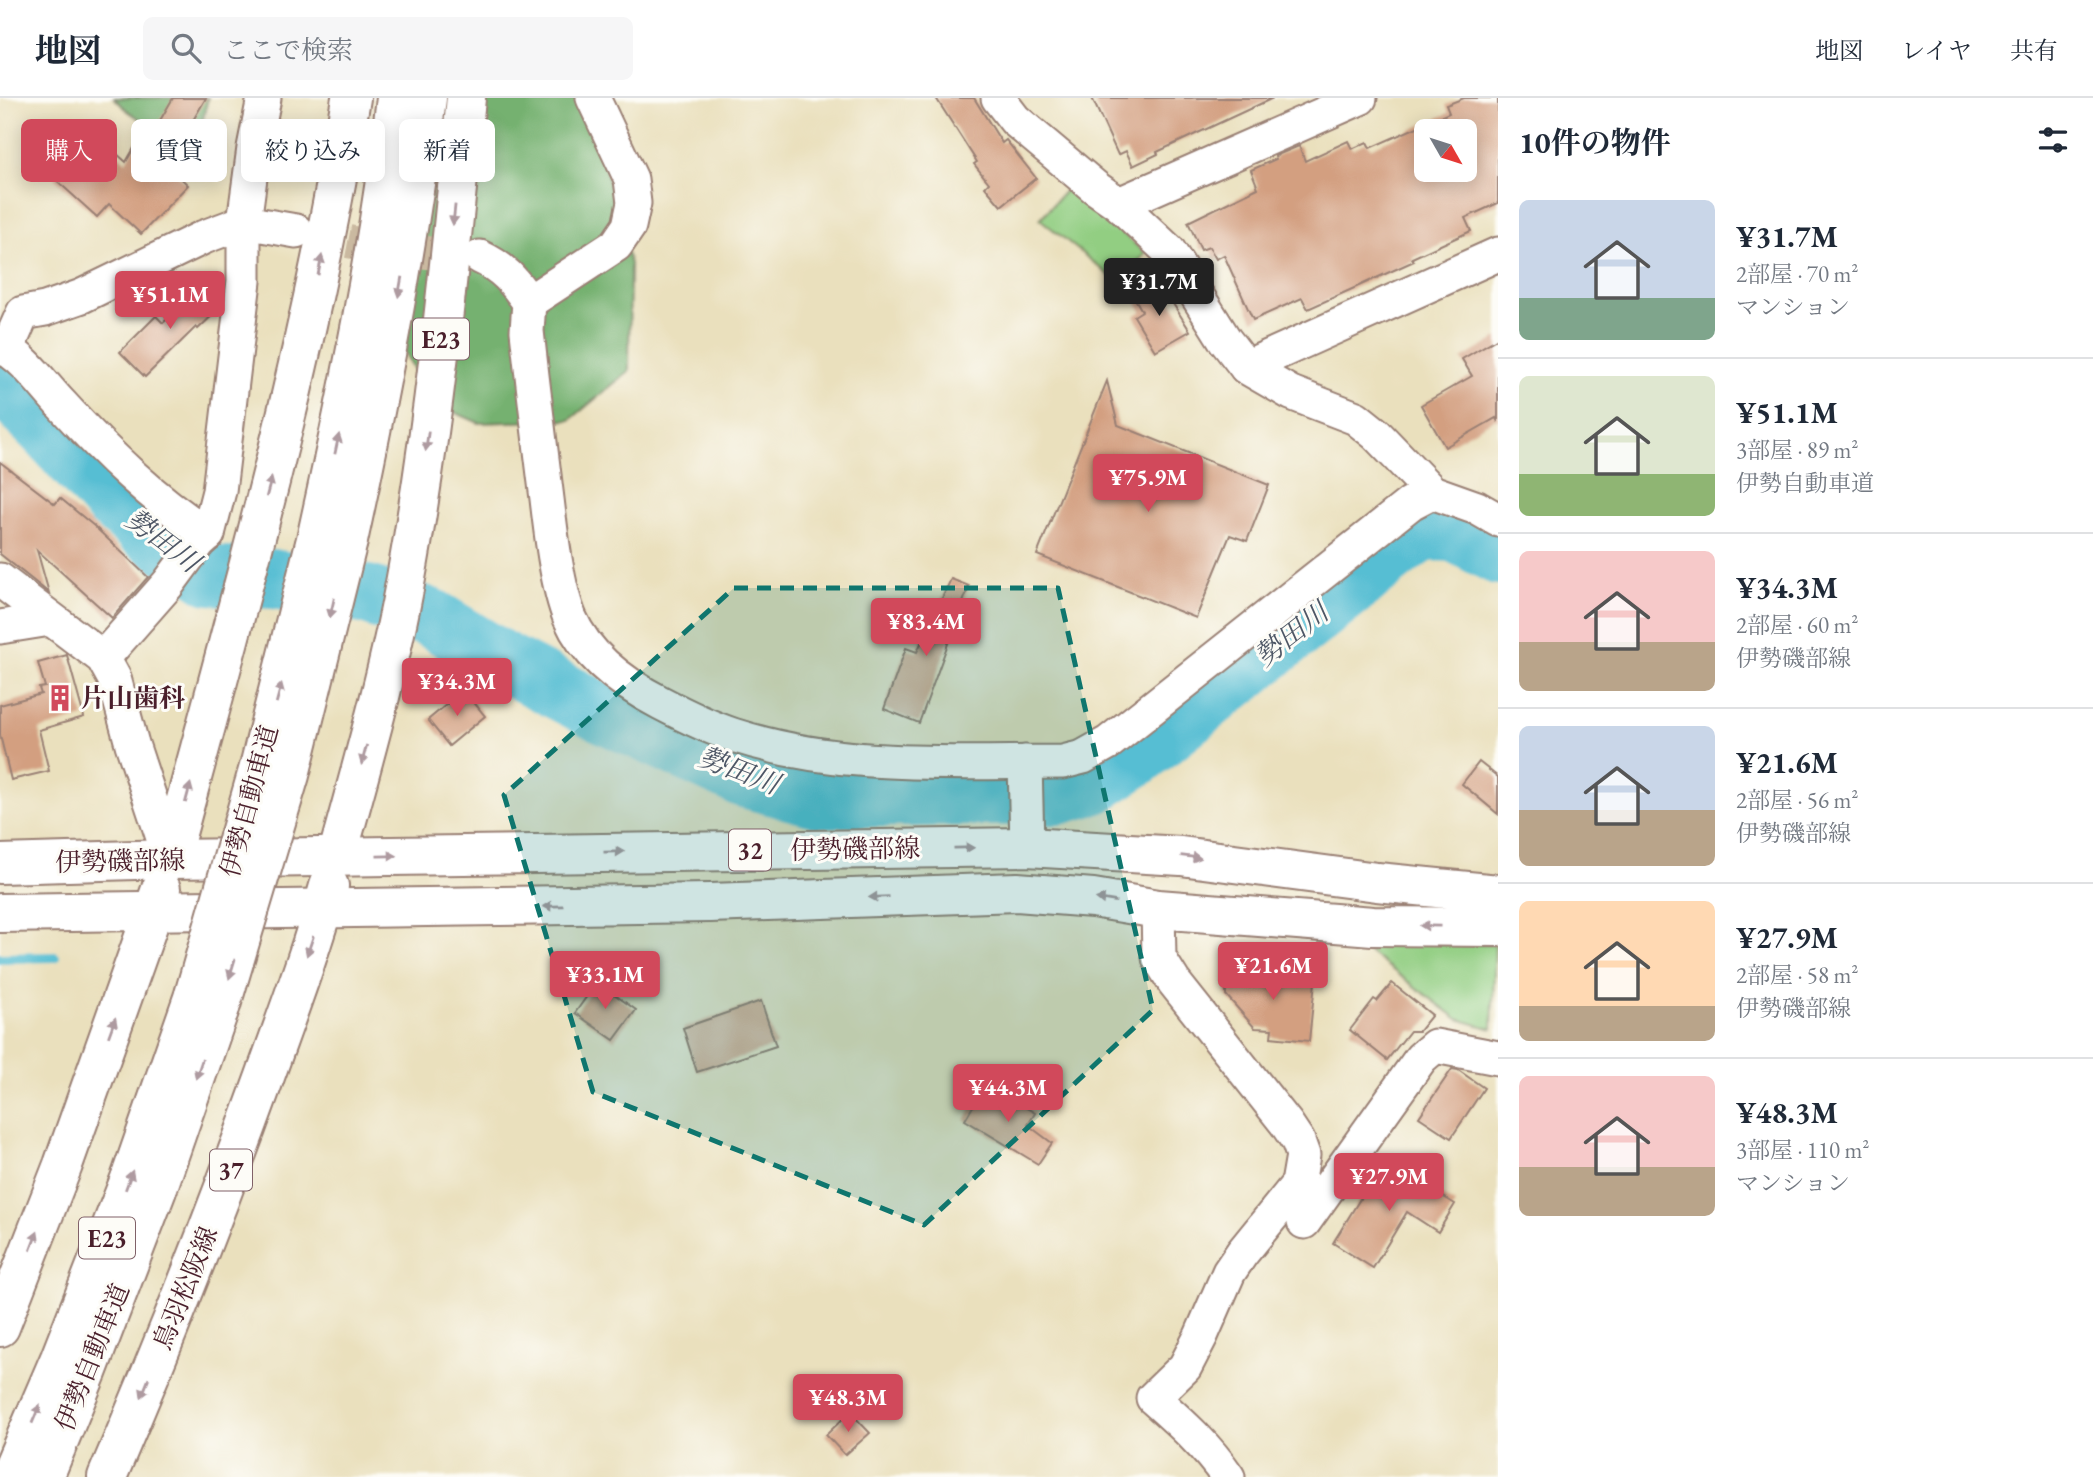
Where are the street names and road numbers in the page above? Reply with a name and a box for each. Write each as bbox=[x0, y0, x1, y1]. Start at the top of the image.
road number: E23 bbox=[413, 319, 469, 360]
street label: 伊勢自動車道 bbox=[212, 721, 286, 881]
road number: 32 bbox=[729, 830, 771, 870]
street label: 伊勢磯部線 bbox=[790, 831, 920, 867]
street label: 伊勢磯部線 bbox=[55, 843, 185, 879]
road number: 37 bbox=[210, 1150, 252, 1190]
road number: E23 bbox=[79, 1218, 135, 1258]
street label: 鳥羽松阪線 bbox=[145, 1221, 225, 1355]
street label: 伊勢自動車道 bbox=[47, 1278, 137, 1436]

